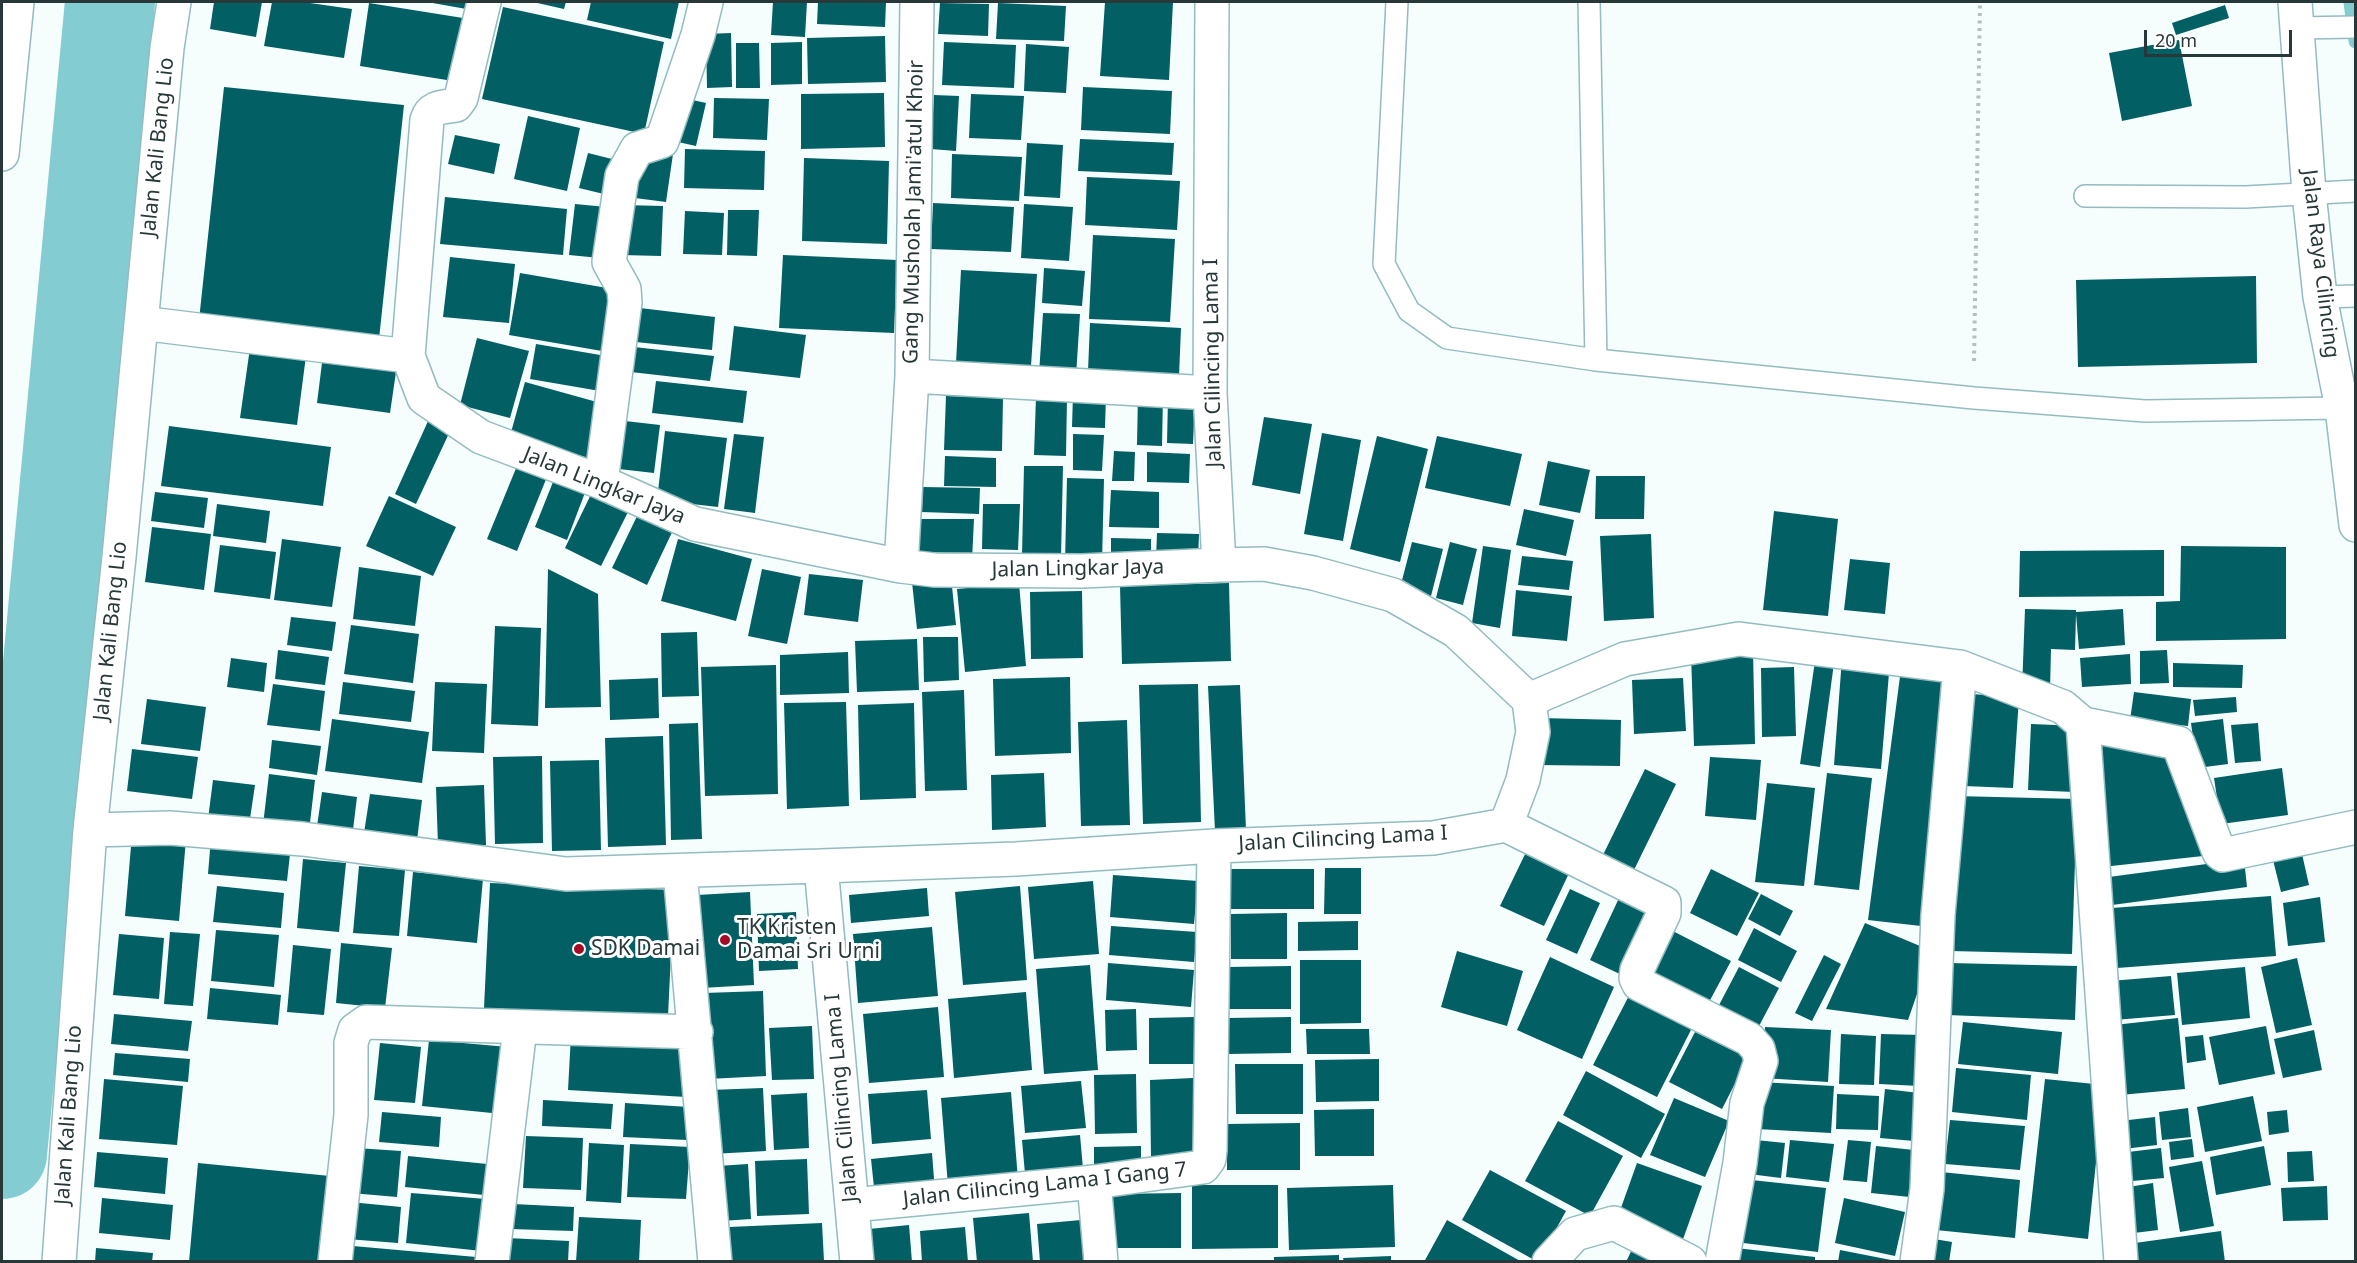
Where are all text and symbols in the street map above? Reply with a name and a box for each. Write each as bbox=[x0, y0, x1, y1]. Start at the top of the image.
scale bar bbox=[2147, 18, 2296, 56]
text: 20 m bbox=[2155, 28, 2197, 52]
street label: Jalan Kali Bang Lio bbox=[136, 56, 180, 238]
street label: Gang Musholah Jami'atul Khoir bbox=[899, 60, 929, 364]
street label: Jalan Raya Cilincing bbox=[2296, 168, 2344, 360]
street label: Jalan Cilincing Lama I bbox=[1199, 258, 1227, 468]
street label: Jalan Lingkar Jaya bbox=[519, 442, 689, 530]
street label: Jalan Kali Bang Lio bbox=[89, 540, 133, 722]
street label: Jalan Lingkar Jaya bbox=[991, 555, 1165, 583]
street label: Jalan Cilincing Lama I bbox=[1238, 821, 1448, 857]
place label: TK Kristen Damai Sri Urni bbox=[737, 915, 880, 965]
marker: TK Kristen Damai Sri Urni bbox=[718, 933, 732, 947]
place label: SDK Damai bbox=[591, 936, 700, 962]
marker: SDK Damai bbox=[572, 942, 586, 956]
street label: Jalan Cilincing Lama I bbox=[820, 993, 864, 1203]
street label: Jalan Kali Bang Lio bbox=[50, 1024, 88, 1206]
street label: Jalan Cilincing Lama I Gang 7 bbox=[902, 1158, 1188, 1212]

